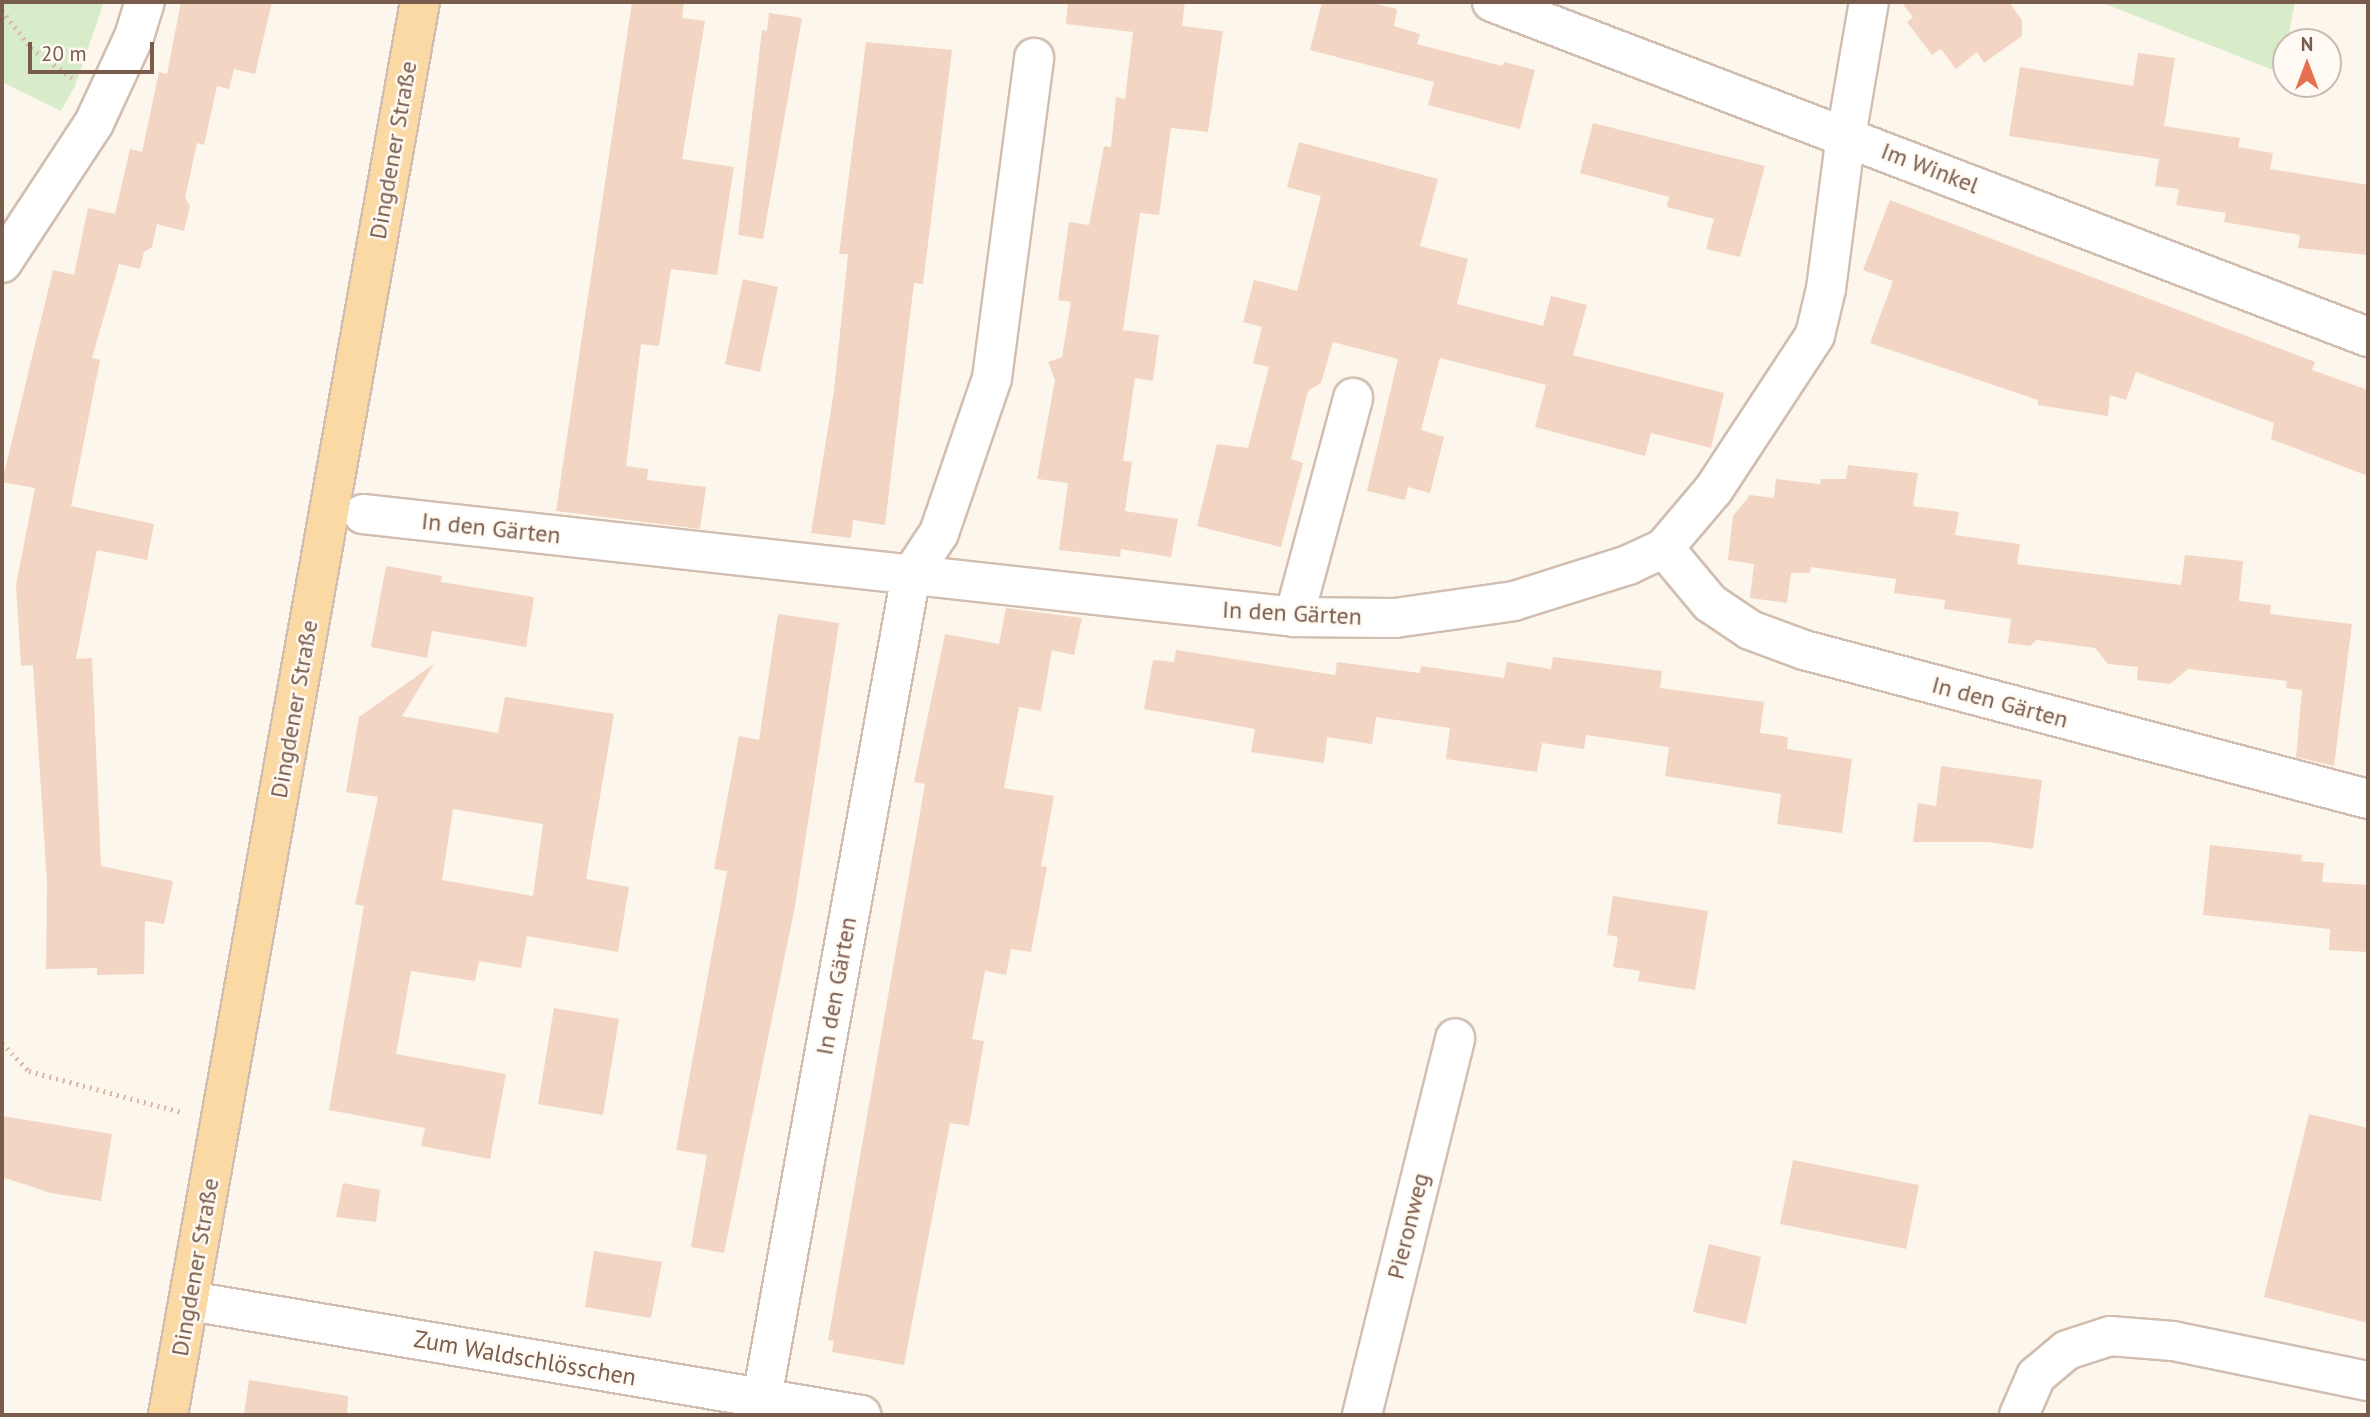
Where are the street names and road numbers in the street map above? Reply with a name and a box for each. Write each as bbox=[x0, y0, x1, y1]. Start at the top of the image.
street label: Dingdener Straße bbox=[363, 59, 423, 241]
street label: Im Winkel bbox=[1877, 136, 1983, 200]
street label: In den Gärten bbox=[420, 506, 562, 550]
street label: In den Gärten bbox=[1221, 595, 1363, 631]
street label: Dingdener Straße bbox=[264, 618, 324, 800]
street label: In den Gärten bbox=[1929, 670, 2071, 734]
street label: In den Gärten bbox=[810, 915, 862, 1057]
street label: Pieronweg bbox=[1381, 1170, 1435, 1282]
street label: Dingdener Straße bbox=[165, 1176, 225, 1358]
street label: Zum Waldschlösschen bbox=[411, 1324, 639, 1392]

